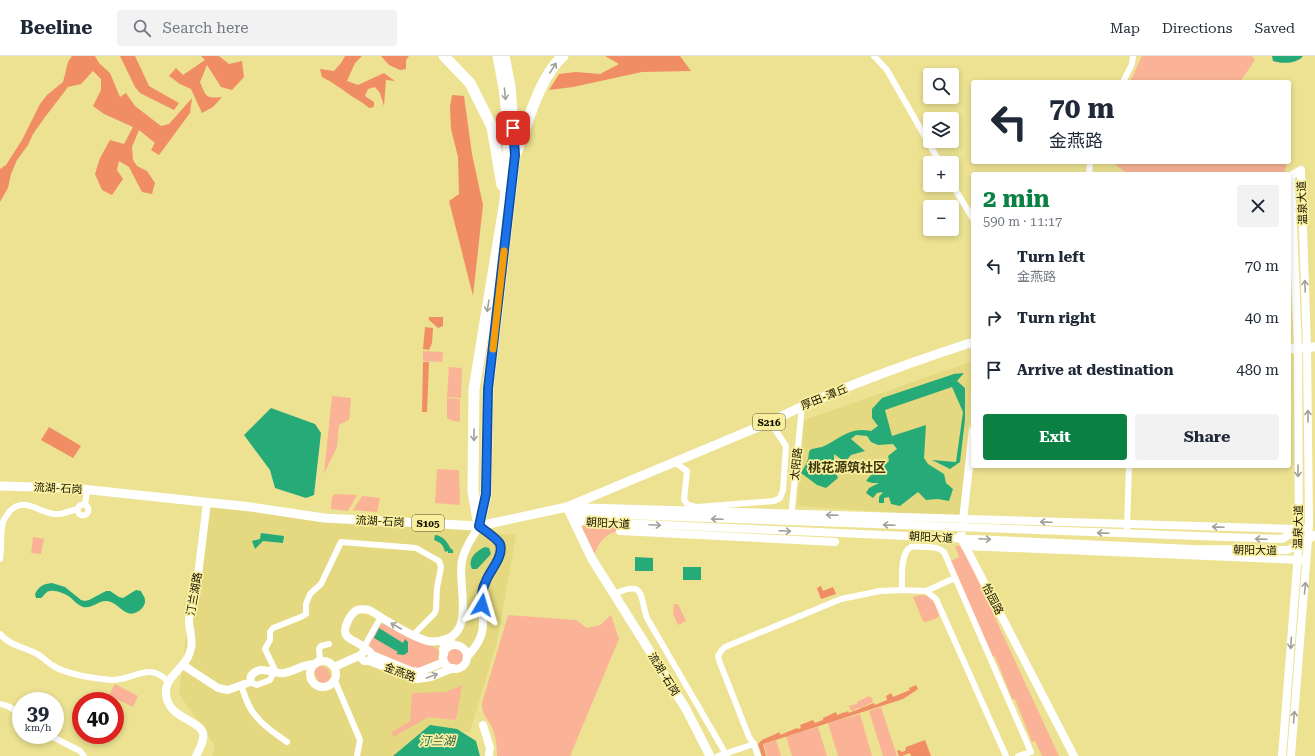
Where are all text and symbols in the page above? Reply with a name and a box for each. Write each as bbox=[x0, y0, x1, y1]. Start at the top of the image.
search box bbox=[117, 10, 397, 46]
text: Beeline bbox=[20, 16, 93, 39]
icon: search bbox=[131, 17, 153, 39]
text: Search here bbox=[163, 19, 248, 37]
text: Map bbox=[1110, 20, 1140, 36]
text: Directions bbox=[1162, 20, 1232, 36]
text: Saved bbox=[1254, 20, 1295, 36]
one-way arrow bbox=[549, 62, 557, 74]
map controls bbox=[923, 68, 959, 236]
button: search bbox=[923, 68, 959, 104]
one-way arrow bbox=[501, 87, 509, 100]
text: 70 m bbox=[1049, 92, 1114, 125]
icon: left bbox=[983, 96, 1035, 148]
pin bbox=[496, 111, 530, 145]
button: layers bbox=[923, 112, 959, 148]
icon: arrive bbox=[502, 117, 524, 139]
text: 金燕路 bbox=[1049, 130, 1103, 151]
button: + bbox=[923, 156, 959, 192]
street label: 温泉大道 bbox=[1295, 181, 1310, 225]
text: 2 min bbox=[983, 185, 1050, 213]
button: close bbox=[1237, 185, 1279, 227]
button: − bbox=[923, 200, 959, 236]
text: 590 m · 11:17 bbox=[983, 214, 1062, 229]
text: Turn left bbox=[1017, 248, 1085, 266]
icon: left bbox=[983, 255, 1005, 277]
text: 70 m bbox=[1245, 257, 1279, 275]
text: 金燕路 bbox=[1017, 269, 1056, 284]
one-way arrow bbox=[1301, 280, 1309, 293]
one-way arrow bbox=[484, 300, 492, 313]
icon: right bbox=[983, 307, 1005, 329]
text: Turn right bbox=[1017, 309, 1096, 327]
text: 40 m bbox=[1245, 309, 1279, 327]
icon: arrive bbox=[983, 359, 1005, 381]
text: Arrive at destination bbox=[1017, 361, 1173, 379]
text: 480 m bbox=[1236, 361, 1279, 379]
street label: 厚田-潭丘 bbox=[799, 382, 849, 413]
one-way arrow bbox=[1304, 410, 1312, 423]
road number: S216 bbox=[753, 414, 785, 430]
button: Exit bbox=[983, 414, 1127, 460]
button: Share bbox=[1135, 414, 1279, 460]
one-way arrow bbox=[470, 428, 478, 441]
street label: 太阳路 bbox=[788, 447, 805, 481]
district label: 桃花源筑社区 bbox=[808, 460, 886, 475]
one-way arrow bbox=[1294, 464, 1302, 477]
street label: 流湖-石岗 bbox=[33, 481, 83, 496]
street label: 温泉大道 bbox=[1292, 505, 1305, 549]
one-way arrow bbox=[826, 511, 839, 518]
street label: 流湖-石岗 bbox=[355, 514, 405, 529]
road number: S105 bbox=[412, 515, 444, 531]
one-way arrow bbox=[711, 515, 724, 522]
street label: 朝阳大道 bbox=[586, 516, 630, 531]
one-way arrow bbox=[1040, 518, 1053, 526]
one-way arrow bbox=[648, 521, 661, 528]
one-way arrow bbox=[883, 521, 896, 529]
one-way arrow bbox=[1212, 523, 1225, 531]
one-way arrow bbox=[778, 527, 791, 534]
one-way arrow bbox=[1097, 529, 1110, 536]
street label: 朝阳大道 bbox=[909, 530, 953, 545]
one-way arrow bbox=[1255, 535, 1268, 542]
one-way arrow bbox=[978, 536, 991, 543]
street label: 朝阳大道 bbox=[1233, 544, 1277, 557]
street label: 汀兰湖路 bbox=[184, 571, 205, 617]
street label: 怡园路 bbox=[979, 582, 1006, 617]
one-way arrow bbox=[1301, 582, 1308, 595]
position arrow bbox=[461, 584, 503, 626]
one-way arrow bbox=[390, 621, 402, 629]
one-way arrow bbox=[1287, 636, 1295, 649]
street label: 流湖-石岗 bbox=[645, 650, 682, 698]
street label: 金燕路 bbox=[382, 661, 418, 684]
one-way arrow bbox=[425, 672, 437, 680]
speed limit sign: 40 bbox=[72, 692, 124, 744]
text: 39 bbox=[27, 701, 49, 725]
one-way arrow bbox=[1291, 711, 1298, 724]
text: km/h bbox=[25, 722, 51, 733]
water label: 汀兰湖 bbox=[419, 734, 457, 748]

